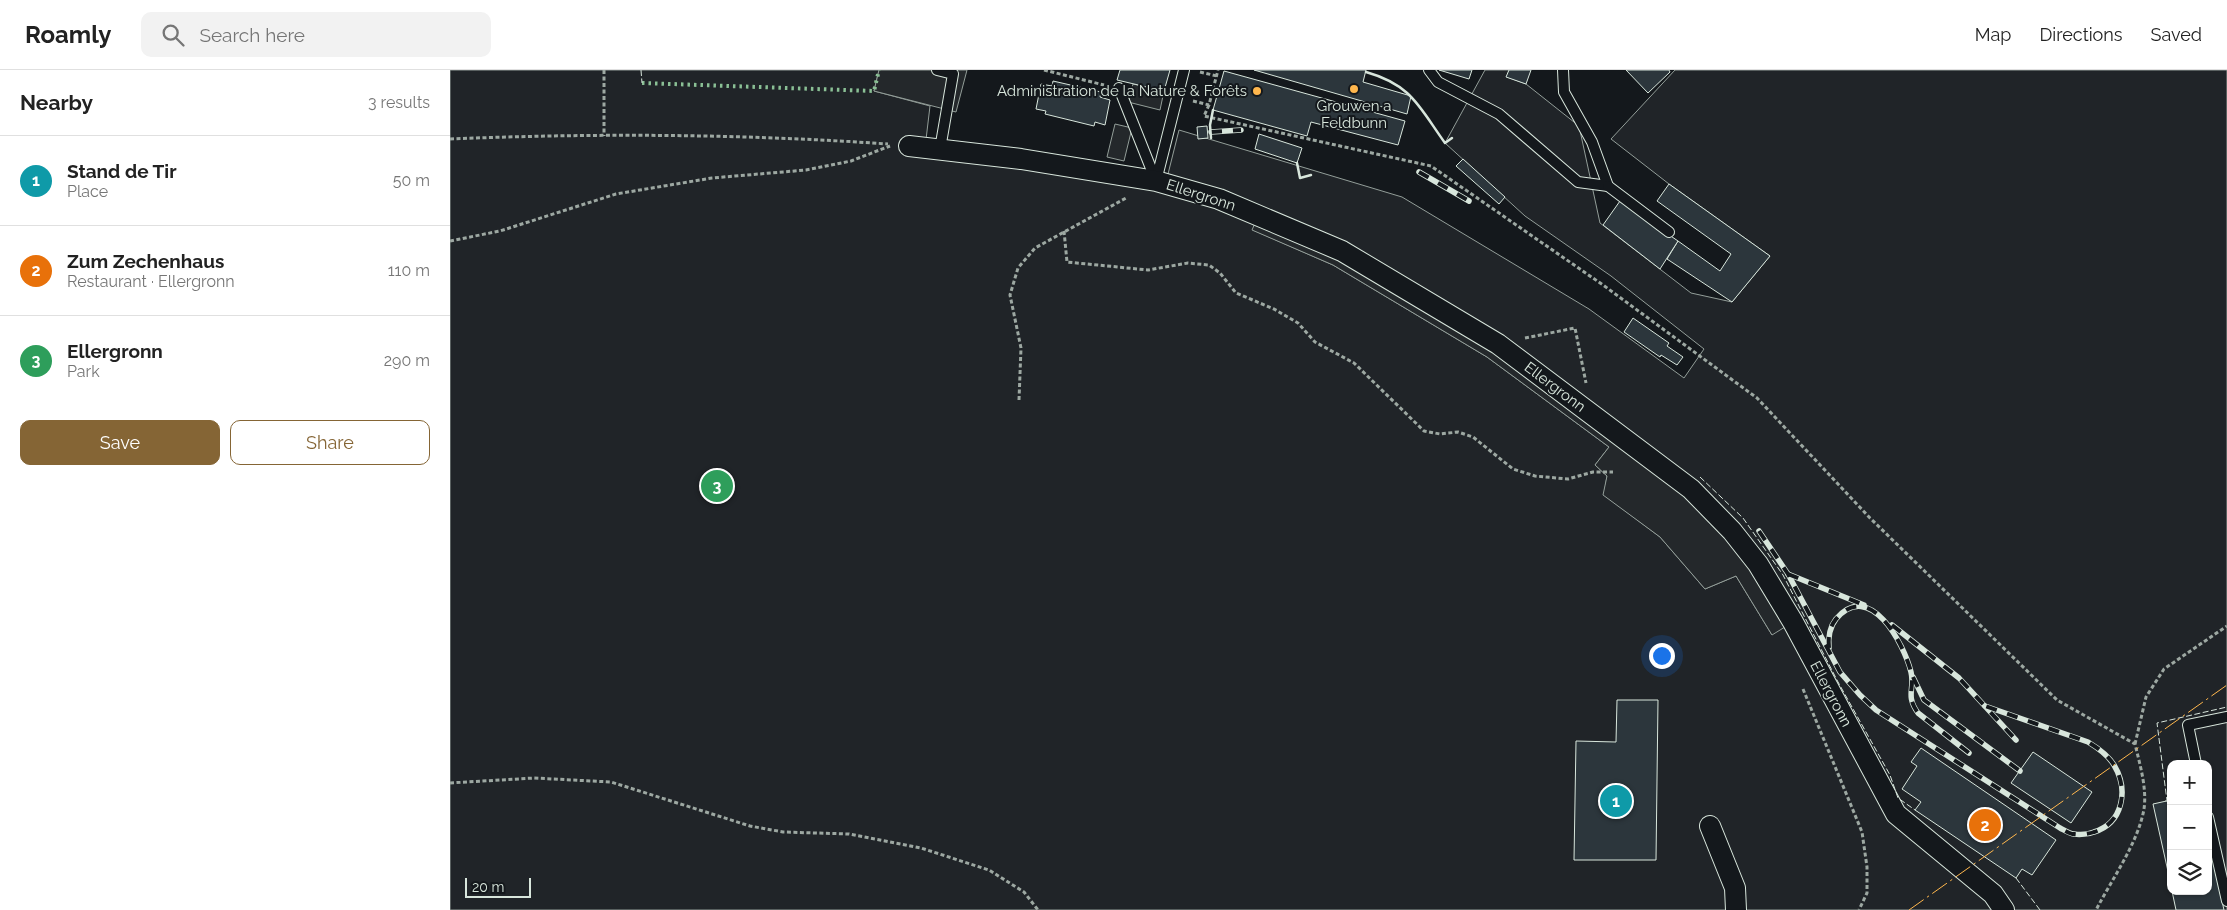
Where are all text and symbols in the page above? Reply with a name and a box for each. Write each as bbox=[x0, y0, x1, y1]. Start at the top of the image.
search box bbox=[141, 12, 491, 57]
text: Roamly bbox=[25, 20, 111, 49]
icon: search bbox=[159, 21, 187, 49]
text: Search here bbox=[199, 24, 305, 46]
text: Map bbox=[1975, 24, 2011, 45]
text: Directions bbox=[2039, 24, 2123, 45]
text: Saved bbox=[2151, 24, 2202, 45]
place label: Administration de la Nature & Forêts bbox=[997, 82, 1247, 100]
marker: Grouwen a Feldbunn bbox=[1348, 83, 1360, 95]
marker: Administration de la Nature & Forêts bbox=[1251, 85, 1263, 97]
text: Nearby bbox=[20, 90, 93, 115]
text: 3 results bbox=[368, 93, 430, 112]
place label: Grouwen a Feldbunn bbox=[1316, 97, 1392, 132]
text: Stand de Tir bbox=[67, 160, 177, 182]
text: 1 bbox=[32, 171, 40, 190]
text: 50 m bbox=[393, 171, 430, 190]
street label: Ellergronn bbox=[1164, 175, 1238, 215]
text: Place bbox=[67, 182, 108, 201]
text: Zum Zechenhaus bbox=[67, 250, 224, 272]
text: 2 bbox=[31, 261, 41, 280]
text: 110 m bbox=[388, 261, 430, 280]
text: Restaurant · Ellergronn bbox=[67, 272, 235, 291]
text: Ellergronn bbox=[67, 340, 163, 362]
text: 3 bbox=[32, 351, 40, 370]
text: 290 m bbox=[384, 351, 430, 370]
street label: Ellergronn bbox=[1521, 358, 1589, 416]
text: Park bbox=[67, 362, 100, 381]
button: Save bbox=[20, 420, 220, 465]
button: Share bbox=[230, 420, 430, 465]
pin: 3 bbox=[701, 467, 733, 505]
your location bbox=[1649, 643, 1675, 669]
street label: Ellergronn bbox=[1806, 658, 1856, 730]
map controls bbox=[2167, 760, 2212, 895]
button: + bbox=[2167, 760, 2212, 805]
pin: 1 bbox=[1600, 782, 1632, 820]
button: − bbox=[2167, 805, 2212, 850]
pin: 2 bbox=[1969, 806, 2001, 844]
button: layers bbox=[2167, 850, 2212, 895]
scale bar bbox=[465, 875, 531, 898]
text: 20 m bbox=[472, 879, 504, 895]

